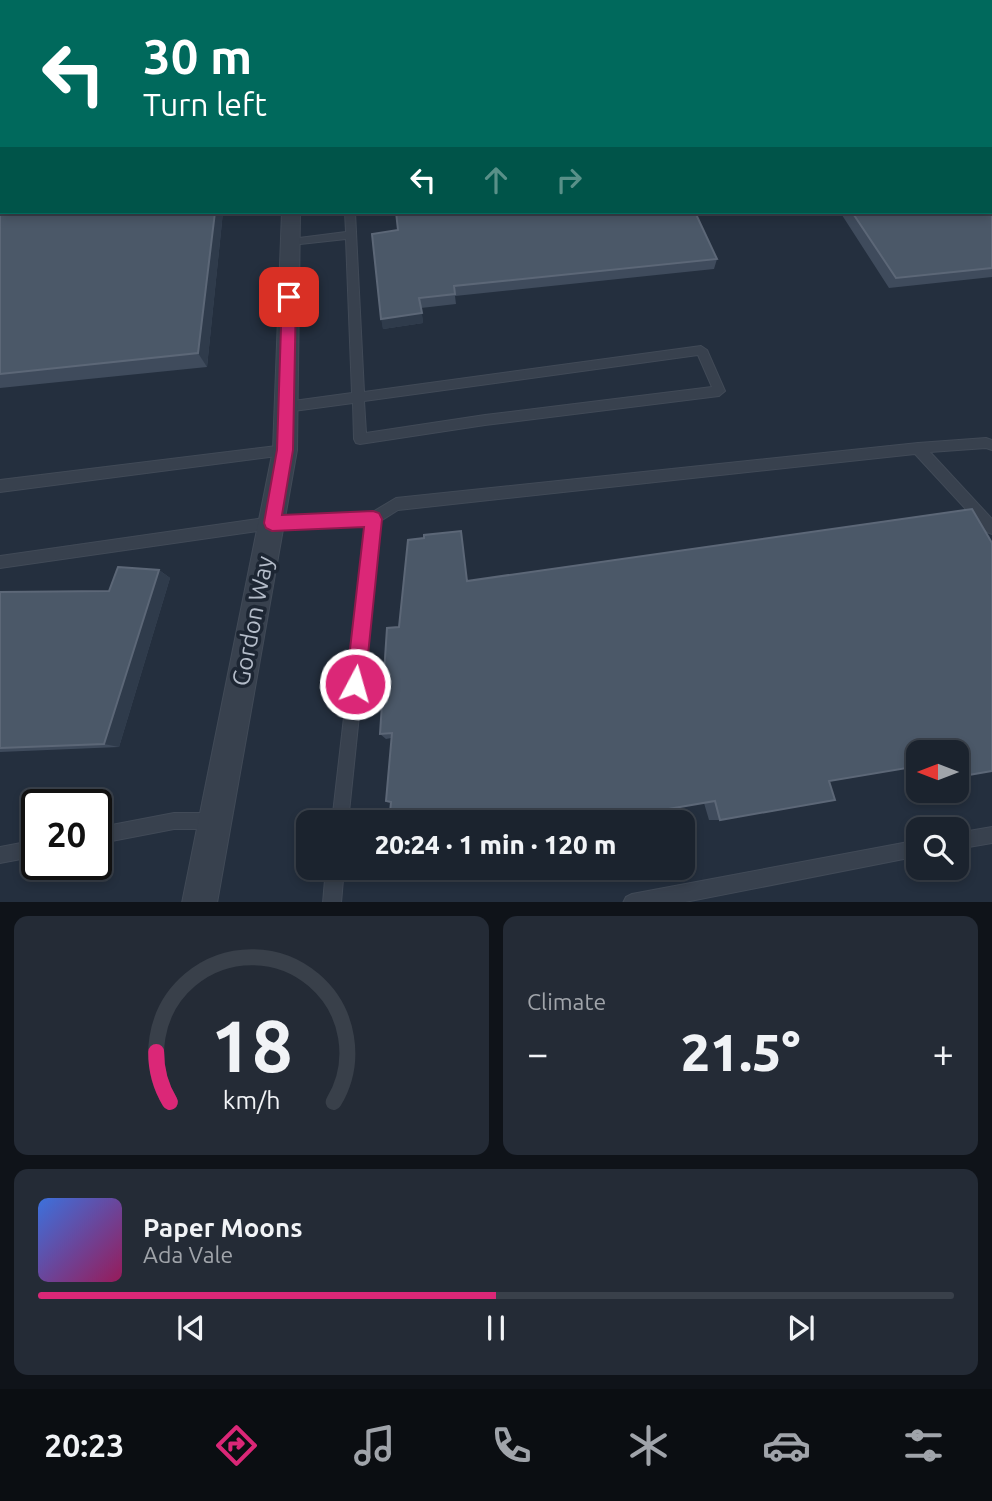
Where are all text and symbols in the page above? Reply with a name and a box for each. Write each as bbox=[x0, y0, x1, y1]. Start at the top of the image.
icon: left bbox=[28, 28, 119, 119]
text: 30 m bbox=[143, 28, 252, 83]
text: Turn left bbox=[143, 86, 267, 122]
icon: left bbox=[404, 161, 442, 199]
icon: ahead bbox=[477, 161, 515, 199]
icon: right bbox=[550, 161, 588, 199]
pin bbox=[259, 267, 319, 327]
icon: arrive bbox=[270, 278, 308, 316]
street label: Gordon Way bbox=[227, 553, 278, 688]
position arrow bbox=[318, 647, 392, 721]
north arrow bbox=[906, 740, 970, 803]
map controls bbox=[906, 740, 969, 880]
speed limit sign: 20 bbox=[21, 789, 112, 880]
button: search bbox=[906, 817, 969, 880]
text: 20:24 · 1 min · 120 m bbox=[375, 830, 616, 859]
text: Climate bbox=[527, 989, 606, 1014]
text: 18 bbox=[210, 1004, 293, 1086]
text: 21.5° bbox=[681, 1023, 800, 1081]
text: − bbox=[527, 1032, 548, 1074]
text: + bbox=[933, 1032, 954, 1074]
text: km/h bbox=[223, 1085, 280, 1113]
text: Paper Moons bbox=[143, 1213, 302, 1242]
text: Ada Vale bbox=[143, 1242, 233, 1267]
icon: previous bbox=[172, 1309, 210, 1347]
icon: pause bbox=[477, 1309, 515, 1347]
icon: next bbox=[782, 1309, 820, 1347]
icon: directions bbox=[212, 1421, 261, 1470]
icon: music bbox=[350, 1421, 399, 1470]
icon: phone bbox=[487, 1421, 536, 1470]
icon: climate bbox=[624, 1421, 673, 1470]
icon: car bbox=[762, 1421, 811, 1470]
icon: filters bbox=[899, 1421, 948, 1470]
text: 20:23 bbox=[44, 1427, 124, 1463]

